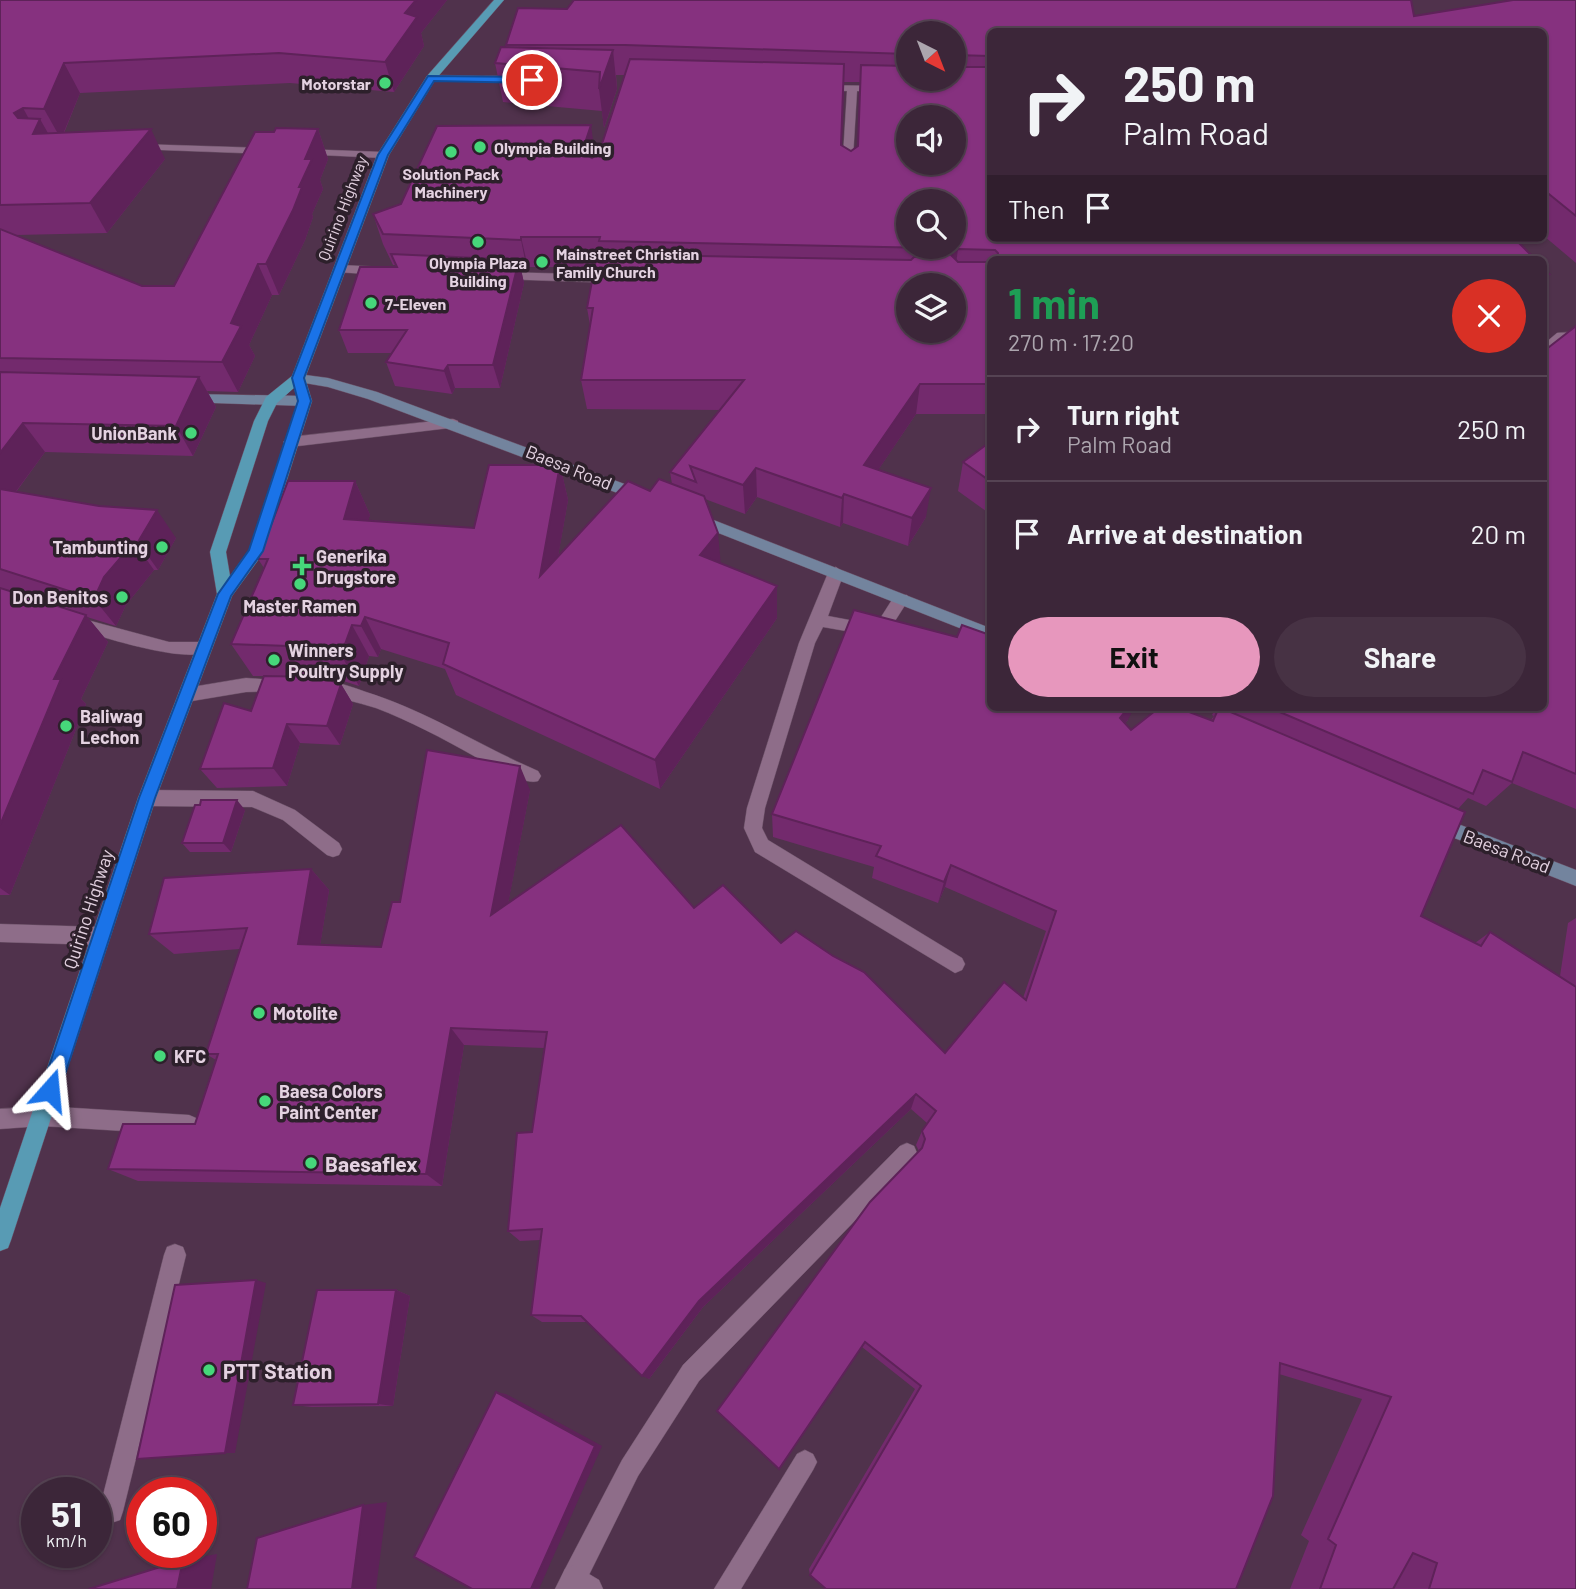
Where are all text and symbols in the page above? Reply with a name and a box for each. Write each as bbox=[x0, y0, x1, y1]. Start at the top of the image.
north arrow bbox=[896, 21, 966, 91]
map controls bbox=[896, 21, 966, 343]
pin bbox=[502, 50, 562, 110]
text: 250 m bbox=[1123, 53, 1256, 112]
icon: right bbox=[1008, 56, 1099, 147]
icon: arrive bbox=[513, 61, 551, 99]
place label: Motorstar bbox=[301, 74, 371, 93]
marker: Motorstar bbox=[377, 75, 393, 91]
button: sound bbox=[896, 105, 966, 175]
text: Palm Road bbox=[1123, 113, 1269, 151]
place label: Olympia Building bbox=[494, 138, 611, 157]
marker: Olympia Building bbox=[472, 139, 488, 155]
marker: Solution Pack Machinery bbox=[443, 144, 459, 160]
street label: Quirino Highway bbox=[313, 152, 371, 263]
place label: Solution Pack Machinery bbox=[402, 164, 500, 201]
button: search bbox=[896, 189, 966, 259]
icon: arrive bbox=[1079, 189, 1117, 227]
text: Then bbox=[1008, 193, 1065, 224]
marker: Olympia Plaza Building bbox=[470, 234, 486, 250]
place label: Mainstreet Christian Family Church bbox=[556, 244, 699, 281]
place label: Olympia Plaza Building bbox=[429, 253, 527, 290]
marker: Mainstreet Christian Family Church bbox=[534, 254, 550, 270]
button: layers bbox=[896, 273, 966, 343]
text: 1 min bbox=[1008, 277, 1100, 327]
button: close bbox=[1452, 279, 1526, 353]
place label: 7-Eleven bbox=[385, 294, 446, 313]
marker: 7-Eleven bbox=[363, 295, 379, 311]
text: 270 m · 17:20 bbox=[1008, 328, 1134, 356]
text: Turn right bbox=[1067, 399, 1180, 430]
icon: right bbox=[1008, 410, 1046, 448]
text: 250 m bbox=[1457, 413, 1526, 444]
place label: UnionBank bbox=[91, 422, 177, 444]
marker: UnionBank bbox=[183, 425, 199, 441]
text: Palm Road bbox=[1067, 430, 1172, 458]
street label: Baesa Road bbox=[523, 440, 615, 494]
icon: arrive bbox=[1008, 515, 1046, 553]
text: Arrive at destination bbox=[1067, 518, 1303, 549]
text: 20 m bbox=[1471, 518, 1526, 549]
place label: Tambunting bbox=[52, 536, 148, 558]
marker: Tambunting bbox=[154, 539, 170, 555]
place label: Generika Drugstore bbox=[316, 545, 396, 588]
marker: Generika Drugstore bbox=[294, 558, 310, 574]
marker: Master Ramen bbox=[292, 576, 308, 592]
place label: Don Benitos bbox=[12, 586, 108, 608]
marker: Don Benitos bbox=[114, 589, 130, 605]
place label: Master Ramen bbox=[243, 595, 357, 617]
button: Exit bbox=[1008, 617, 1260, 697]
button: Share bbox=[1274, 617, 1526, 697]
place label: Winners Poultry Supply bbox=[288, 639, 404, 682]
marker: Winners Poultry Supply bbox=[266, 652, 282, 668]
place label: Baliwag Lechon bbox=[80, 705, 143, 748]
marker: Baliwag Lechon bbox=[58, 718, 74, 734]
street label: Baesa Road bbox=[1461, 824, 1553, 878]
street label: Quirino Highway bbox=[58, 846, 118, 972]
place label: Motolite bbox=[273, 1002, 338, 1024]
marker: Motolite bbox=[251, 1005, 267, 1021]
place label: KFC bbox=[174, 1045, 206, 1067]
marker: KFC bbox=[152, 1048, 168, 1064]
position arrow bbox=[13, 1053, 87, 1127]
place label: Baesa Colors Paint Center bbox=[279, 1080, 383, 1123]
marker: Baesa Colors Paint Center bbox=[257, 1093, 273, 1109]
place label: Baesaflex bbox=[325, 1151, 418, 1176]
marker: Baesaflex bbox=[303, 1155, 319, 1171]
place label: PTT Station bbox=[223, 1358, 332, 1383]
marker: PTT Station bbox=[201, 1362, 217, 1378]
speed limit sign: 60 bbox=[126, 1477, 217, 1568]
text: 51 bbox=[51, 1492, 82, 1534]
text: km/h bbox=[46, 1529, 87, 1551]

